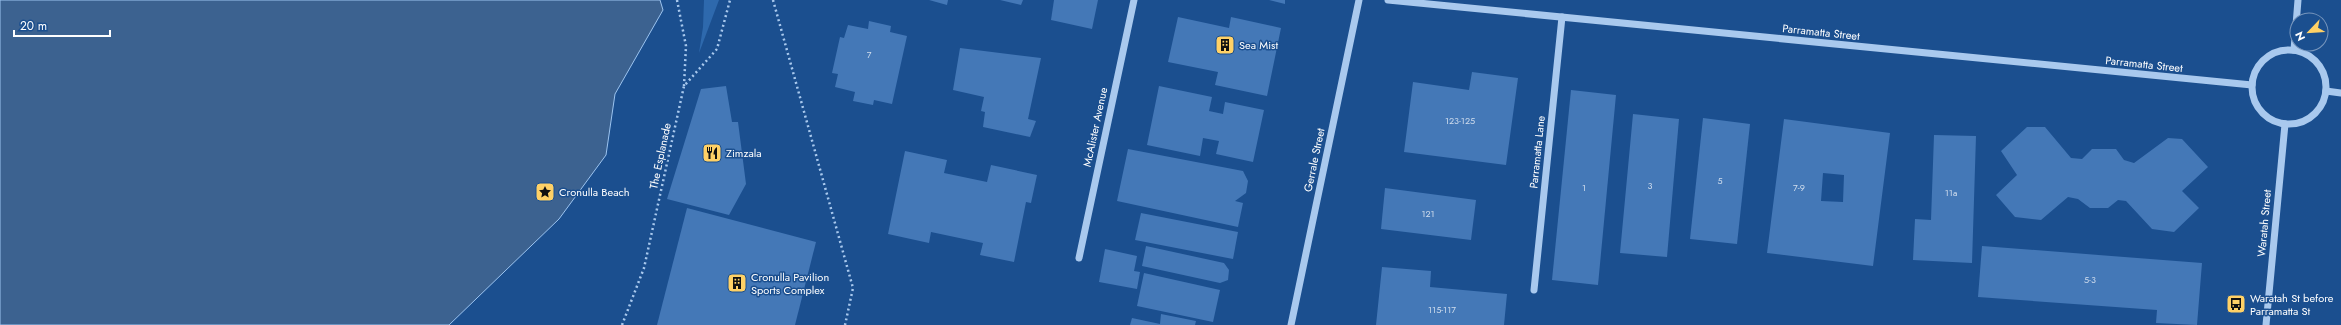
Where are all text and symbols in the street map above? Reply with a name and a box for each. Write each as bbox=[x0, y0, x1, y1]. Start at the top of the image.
scale bar bbox=[14, 12, 110, 38]
north arrow bbox=[2289, 12, 2329, 52]
text: 20 m bbox=[20, 17, 47, 35]
street label: Parramatta Street bbox=[1781, 20, 1861, 44]
text: N bbox=[2291, 29, 2309, 44]
building icon: Sea Mist bbox=[1214, 34, 1236, 56]
place label: Sea Mist bbox=[1239, 37, 1278, 53]
house number: 7 bbox=[867, 48, 872, 61]
street label: Parramatta Street bbox=[2104, 52, 2184, 76]
street label: McAlister Avenue bbox=[1079, 85, 1111, 168]
house number: 123-125 bbox=[1445, 114, 1475, 127]
street label: Parramatta Lane bbox=[1525, 114, 1549, 189]
street label: The Esplanade bbox=[645, 121, 675, 191]
street label: Gerrale Street bbox=[1299, 126, 1329, 193]
restaurant icon: Zimzala bbox=[701, 142, 723, 164]
place label: Zimzala bbox=[726, 145, 762, 161]
house number: 5 bbox=[1717, 174, 1723, 187]
house number: 3 bbox=[1648, 179, 1653, 192]
place icon: Cronulla Beach bbox=[534, 181, 556, 203]
house number: 1 bbox=[1582, 181, 1586, 194]
house number: 7-9 bbox=[1793, 181, 1805, 194]
place label: Cronulla Beach bbox=[559, 184, 629, 200]
house number: 11a bbox=[1945, 186, 1957, 199]
street label: Waratah Street bbox=[2253, 188, 2275, 257]
house number: 121 bbox=[1421, 207, 1435, 220]
place label: Cronulla Pavilion Sports Complex bbox=[751, 269, 829, 298]
building icon: Cronulla Pavilion Sports Complex bbox=[726, 272, 748, 294]
house number: 5-3 bbox=[2084, 273, 2096, 286]
place label: Waratah St before Parramatta St bbox=[2250, 290, 2334, 319]
bus stop icon: Waratah St before Parramatta St bbox=[2225, 293, 2247, 315]
house number: 115-117 bbox=[1428, 303, 1456, 316]

